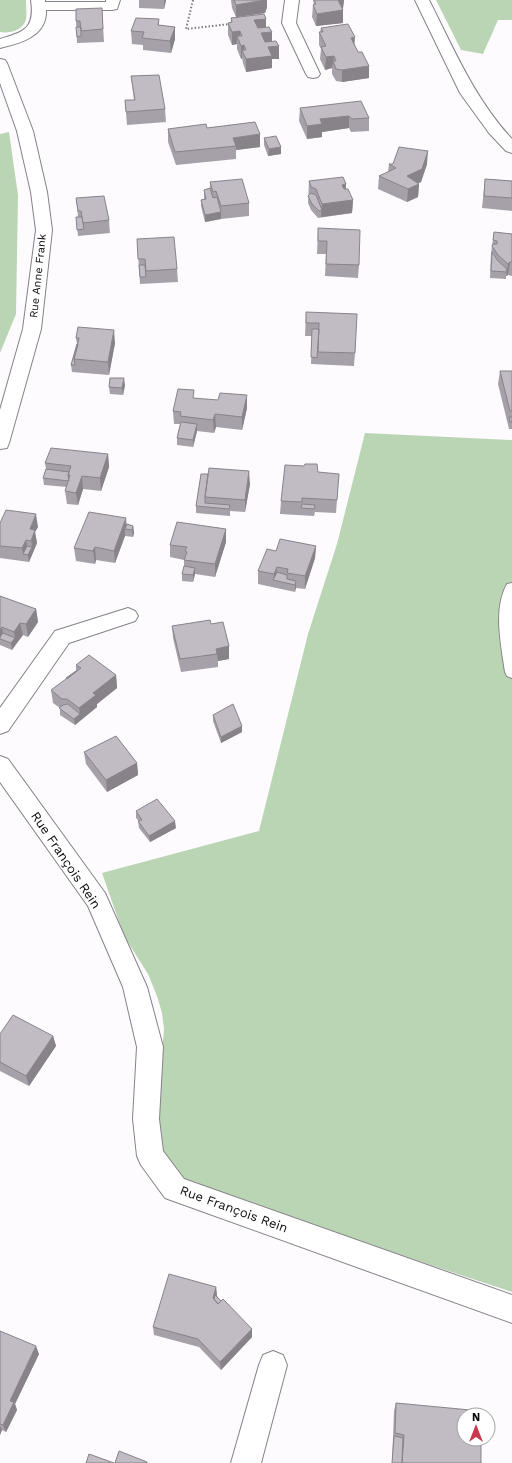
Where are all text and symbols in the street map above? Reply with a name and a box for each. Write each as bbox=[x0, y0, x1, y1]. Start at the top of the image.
street label: Rue Anne Frank bbox=[27, 233, 49, 319]
street label: Rue François Rein bbox=[28, 809, 104, 911]
street label: Rue François Rein bbox=[178, 1183, 290, 1235]
north arrow bbox=[456, 1407, 496, 1447]
text: N bbox=[472, 1411, 480, 1424]

